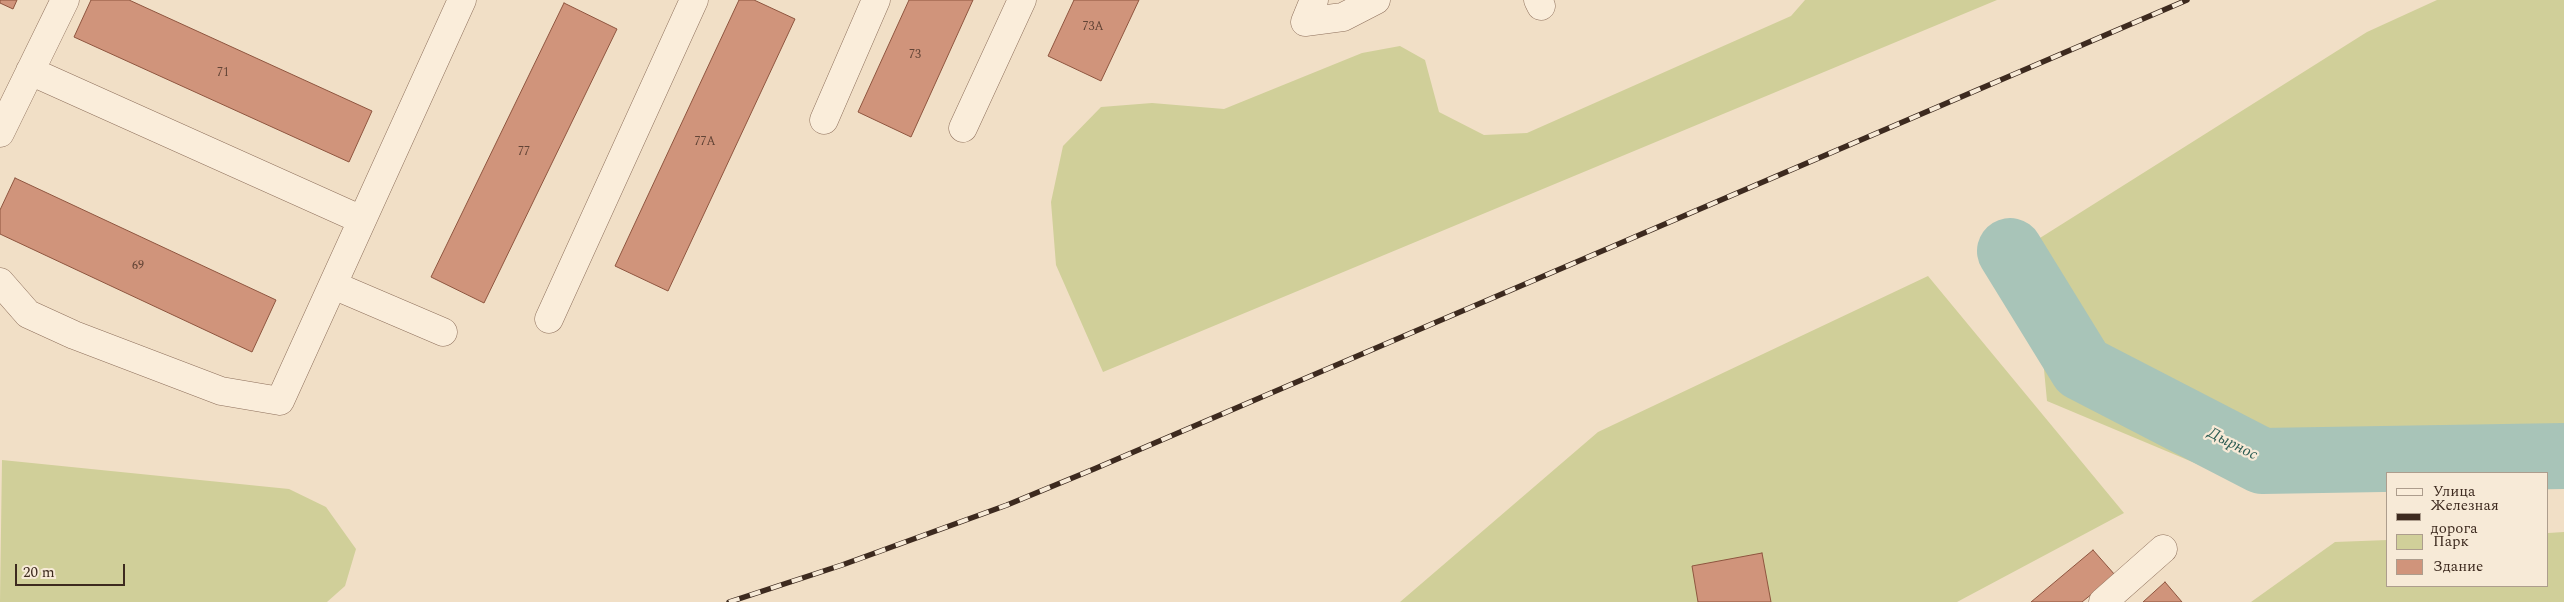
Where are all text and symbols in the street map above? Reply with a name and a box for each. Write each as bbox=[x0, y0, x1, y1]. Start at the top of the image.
house number: 73А bbox=[1083, 21, 1103, 35]
house number: 73 bbox=[909, 49, 921, 63]
house number: 71 bbox=[217, 67, 229, 81]
house number: 77А bbox=[695, 136, 715, 150]
house number: 77 bbox=[518, 146, 530, 160]
house number: 69 bbox=[132, 260, 144, 274]
water label: Дырнос bbox=[2204, 424, 2260, 466]
legend bbox=[2386, 472, 2549, 587]
text: Улица bbox=[2433, 480, 2475, 503]
text: Железная дорога bbox=[2431, 494, 2499, 540]
text: Парк bbox=[2433, 530, 2469, 553]
scale bar bbox=[18, 554, 128, 586]
text: Здание bbox=[2433, 555, 2483, 578]
text: 20 m bbox=[23, 561, 55, 584]

